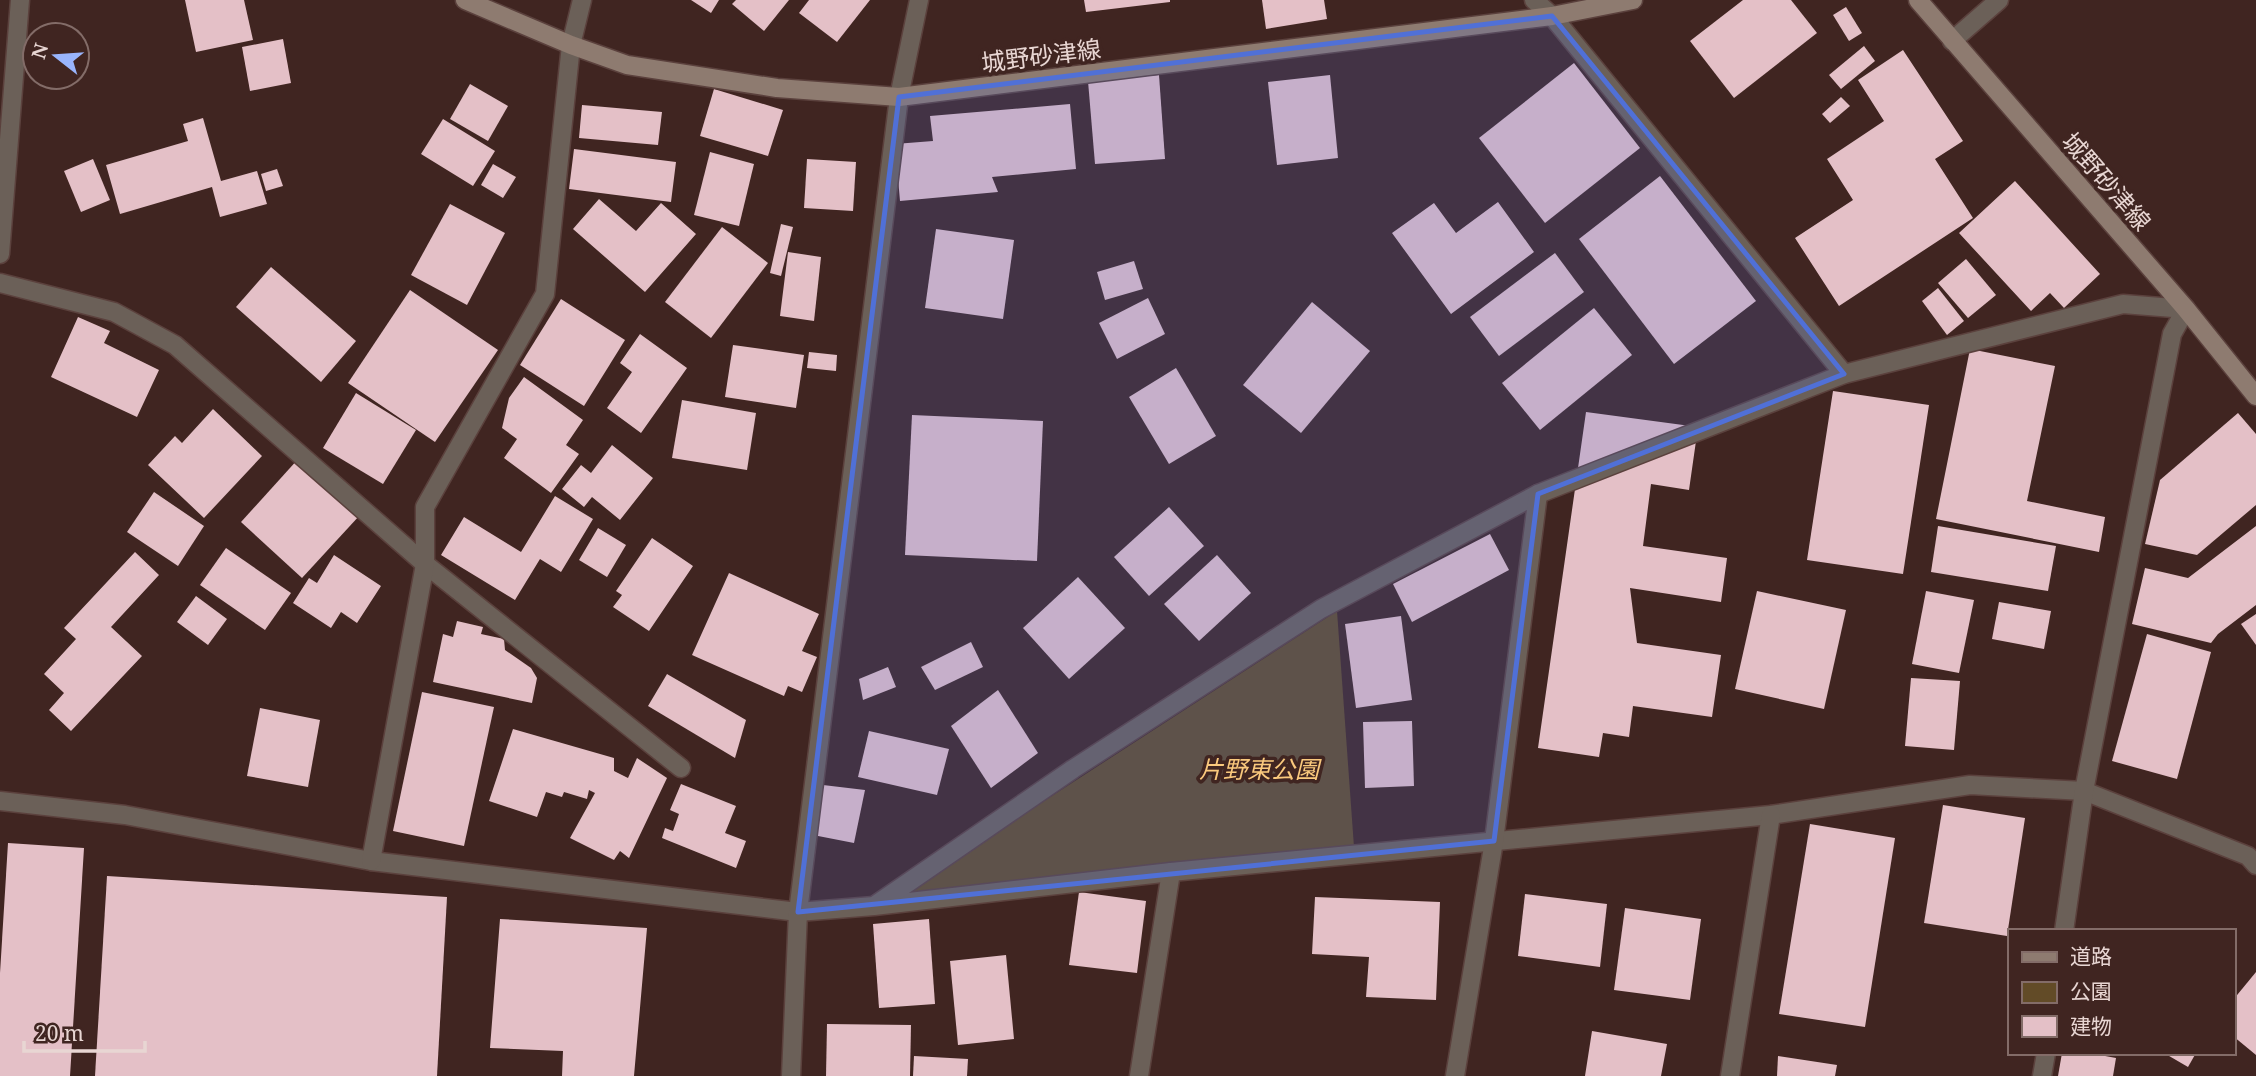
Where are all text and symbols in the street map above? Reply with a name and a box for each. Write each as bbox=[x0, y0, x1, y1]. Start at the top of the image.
north arrow bbox=[21, 21, 91, 91]
street label: 城野砂津線 bbox=[979, 31, 1103, 79]
text: N bbox=[25, 40, 54, 62]
street label: 城野砂津線 bbox=[2055, 125, 2159, 237]
park label: 片野東公園 bbox=[1199, 752, 1322, 785]
legend bbox=[2008, 929, 2235, 1055]
text: 道路 bbox=[2070, 942, 2112, 970]
text: 公園 bbox=[2070, 977, 2112, 1005]
scale bar bbox=[24, 1010, 145, 1054]
text: 建物 bbox=[2070, 1012, 2112, 1040]
text: 20 m bbox=[35, 1019, 84, 1047]

